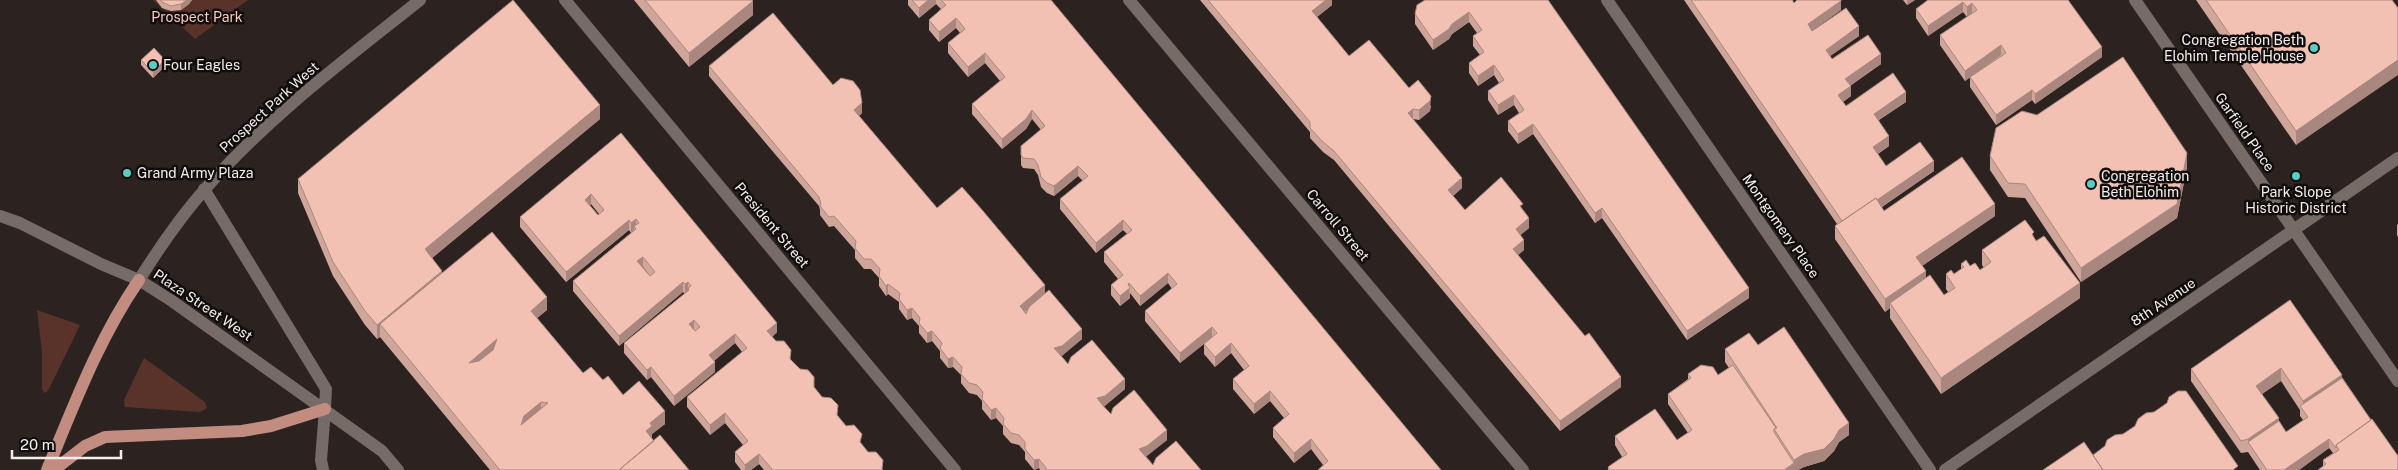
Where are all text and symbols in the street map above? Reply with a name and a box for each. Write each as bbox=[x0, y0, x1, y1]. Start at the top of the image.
park label: Prospect Park bbox=[151, 9, 243, 25]
place label: Congregation Beth Elohim Temple House bbox=[2164, 32, 2304, 64]
marker: Congregation Beth Elohim Temple House bbox=[2308, 42, 2320, 54]
place label: Four Eagles bbox=[163, 57, 240, 73]
street label: Prospect Park West bbox=[216, 58, 322, 156]
marker: Four Eagles bbox=[147, 59, 159, 71]
street label: Garfield Place bbox=[2212, 90, 2278, 174]
place label: Grand Army Plaza bbox=[137, 165, 254, 181]
marker: Grand Army Plaza bbox=[121, 167, 133, 179]
place label: Congregation Beth Elohim bbox=[2101, 168, 2189, 200]
marker: Park Slope Historic District bbox=[2290, 170, 2302, 182]
street label: Montgomery Place bbox=[1739, 171, 1823, 281]
marker: Congregation Beth Elohim bbox=[2085, 178, 2097, 190]
street label: President Street bbox=[732, 179, 812, 271]
place label: Park Slope Historic District bbox=[2245, 184, 2347, 216]
street label: Carroll Street bbox=[1303, 186, 1373, 264]
street label: Plaza Street West bbox=[151, 266, 255, 344]
street label: 8th Avenue bbox=[2128, 275, 2198, 329]
scale bar bbox=[12, 428, 121, 460]
text: 20 m bbox=[20, 436, 55, 453]

